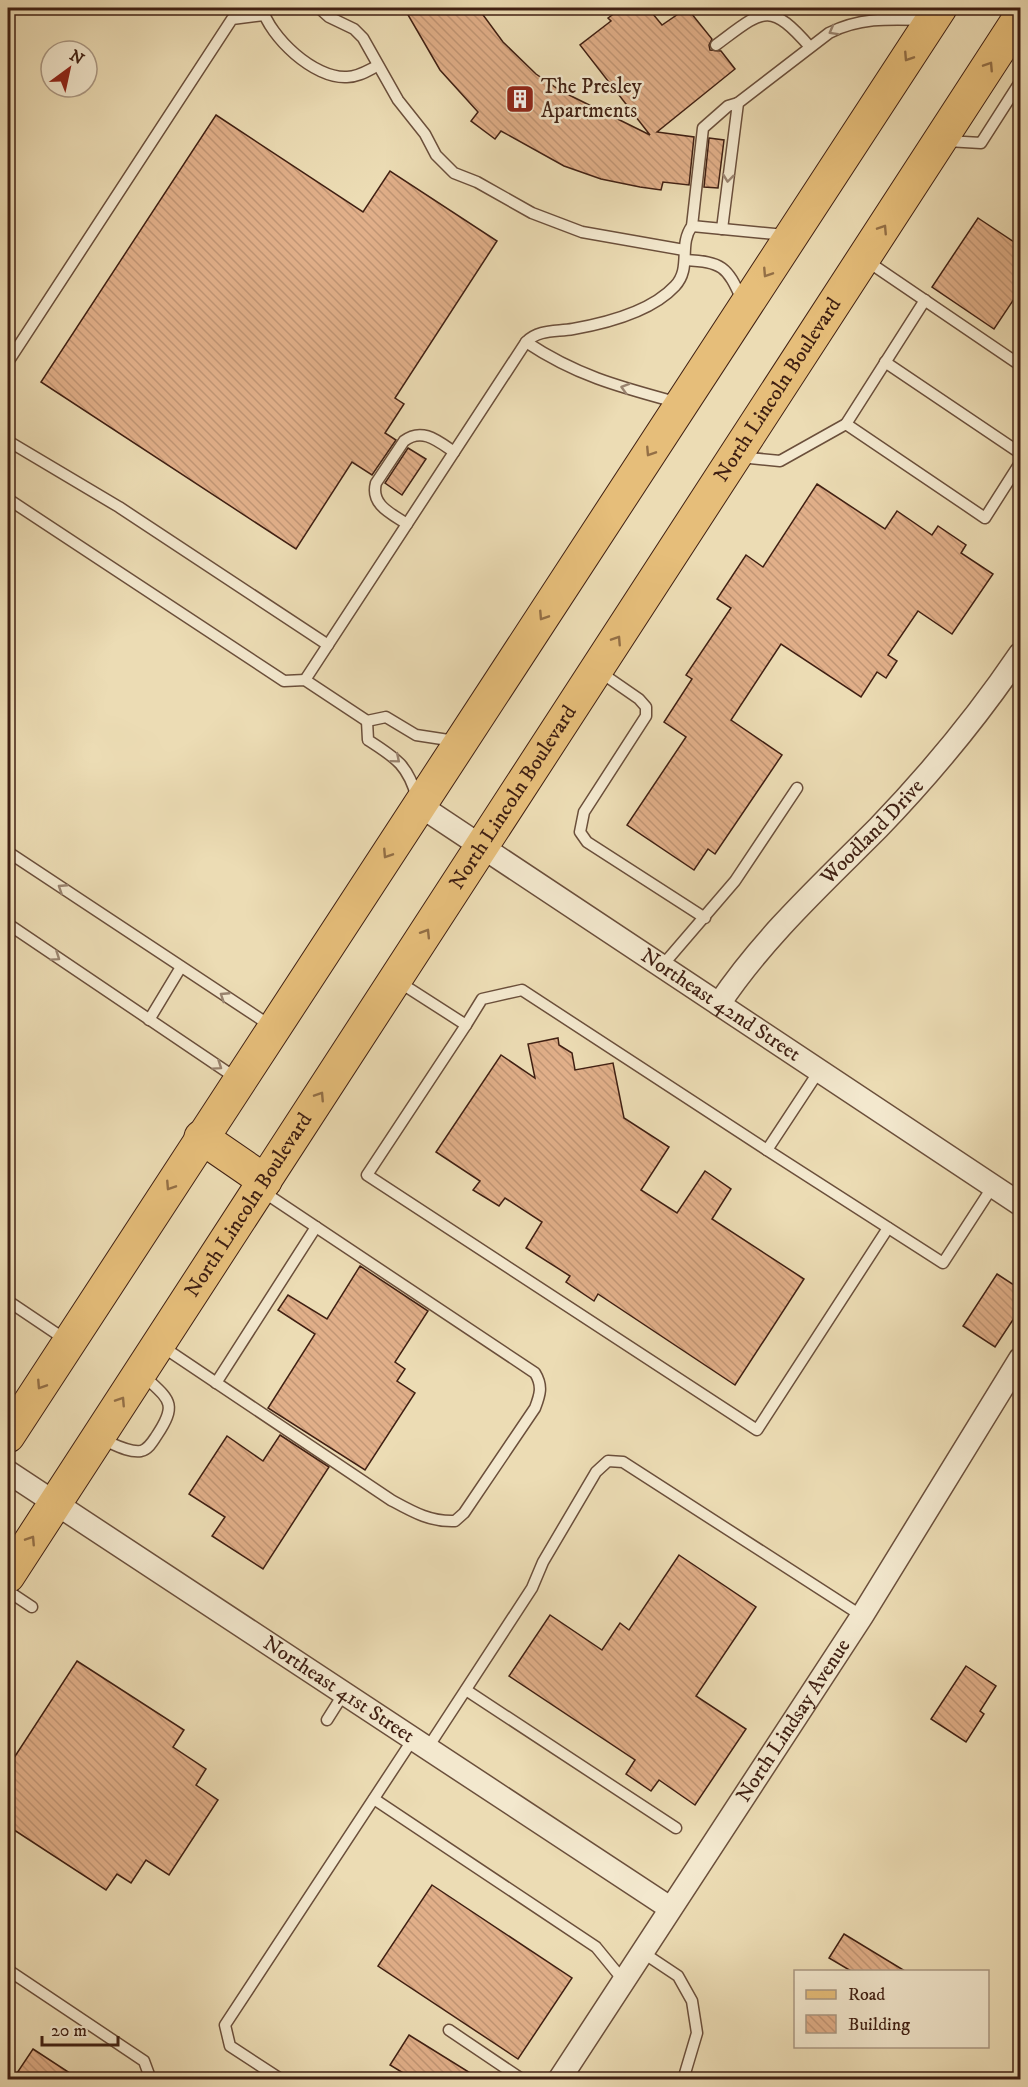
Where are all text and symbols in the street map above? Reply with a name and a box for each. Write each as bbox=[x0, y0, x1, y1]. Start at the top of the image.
one-way arrow bbox=[829, 24, 839, 35]
north arrow bbox=[39, 39, 99, 99]
text: N bbox=[66, 45, 88, 69]
one-way arrow bbox=[904, 50, 915, 61]
one-way arrow bbox=[982, 62, 993, 73]
place label: The Presley Apartments bbox=[541, 74, 643, 124]
building icon: The Presley Apartments bbox=[504, 83, 536, 115]
one-way arrow bbox=[723, 173, 735, 182]
one-way arrow bbox=[876, 225, 887, 236]
one-way arrow bbox=[763, 266, 774, 277]
street label: North Lincoln Boulevard bbox=[709, 292, 847, 487]
one-way arrow bbox=[621, 383, 631, 395]
one-way arrow bbox=[646, 446, 657, 457]
one-way arrow bbox=[540, 609, 551, 620]
one-way arrow bbox=[610, 635, 621, 646]
street label: North Lincoln Boulevard bbox=[444, 700, 583, 895]
one-way arrow bbox=[389, 752, 400, 763]
street label: Woodland Drive bbox=[815, 774, 930, 891]
one-way arrow bbox=[383, 848, 394, 859]
one-way arrow bbox=[57, 884, 68, 895]
one-way arrow bbox=[419, 929, 431, 939]
street label: Northeast 42nd Street bbox=[636, 943, 806, 1068]
one-way arrow bbox=[49, 950, 60, 961]
one-way arrow bbox=[220, 992, 231, 1003]
one-way arrow bbox=[211, 1059, 222, 1070]
one-way arrow bbox=[313, 1092, 324, 1103]
street label: North Lincoln Boulevard bbox=[179, 1108, 318, 1302]
one-way arrow bbox=[165, 1180, 177, 1190]
one-way arrow bbox=[36, 1379, 48, 1389]
one-way arrow bbox=[114, 1397, 126, 1407]
one-way arrow bbox=[24, 1536, 36, 1546]
street label: Northeast 41st Street bbox=[258, 1631, 420, 1749]
street label: North Lindsay Avenue bbox=[731, 1634, 857, 1807]
legend bbox=[794, 1970, 989, 2048]
text: Road bbox=[848, 1984, 885, 2006]
scale bar bbox=[42, 2009, 118, 2047]
text: Building bbox=[848, 2014, 910, 2036]
text: 20 m bbox=[51, 2020, 87, 2042]

